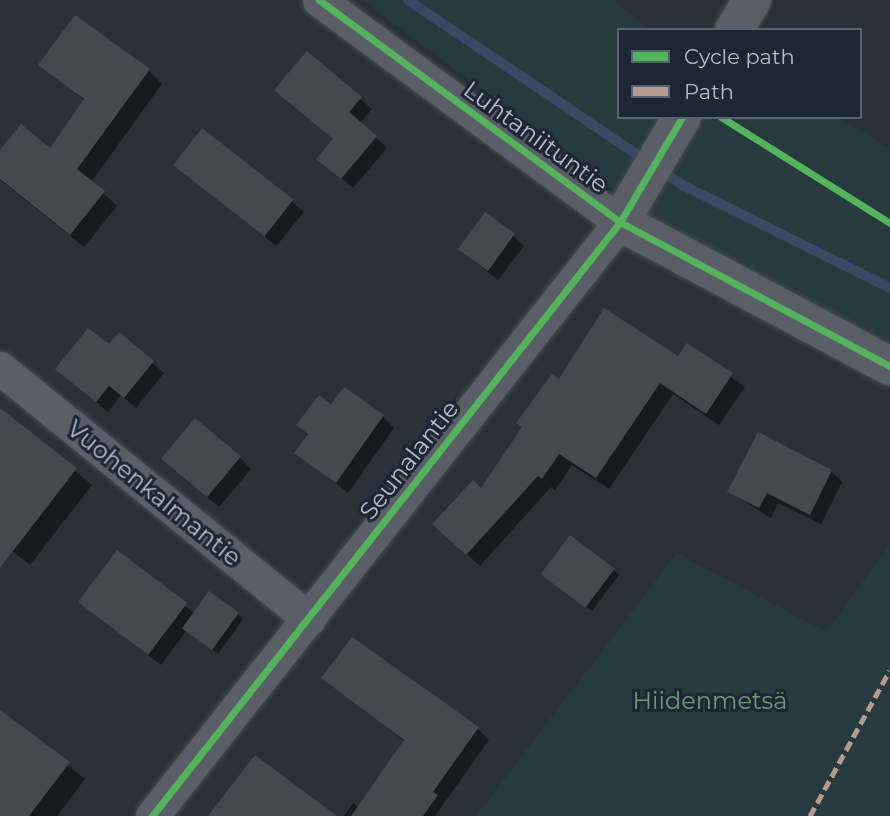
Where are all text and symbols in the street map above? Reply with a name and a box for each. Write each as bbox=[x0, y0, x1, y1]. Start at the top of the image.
legend bbox=[617, 28, 862, 119]
text: Cycle path bbox=[684, 44, 795, 69]
street label: Luhtaniituntie bbox=[458, 75, 614, 199]
text: Path bbox=[684, 79, 734, 104]
street label: Seunalantie bbox=[354, 395, 464, 525]
street label: Vuohenkalmantie bbox=[61, 414, 247, 572]
park label: Hiidenmetsä bbox=[633, 687, 787, 715]

